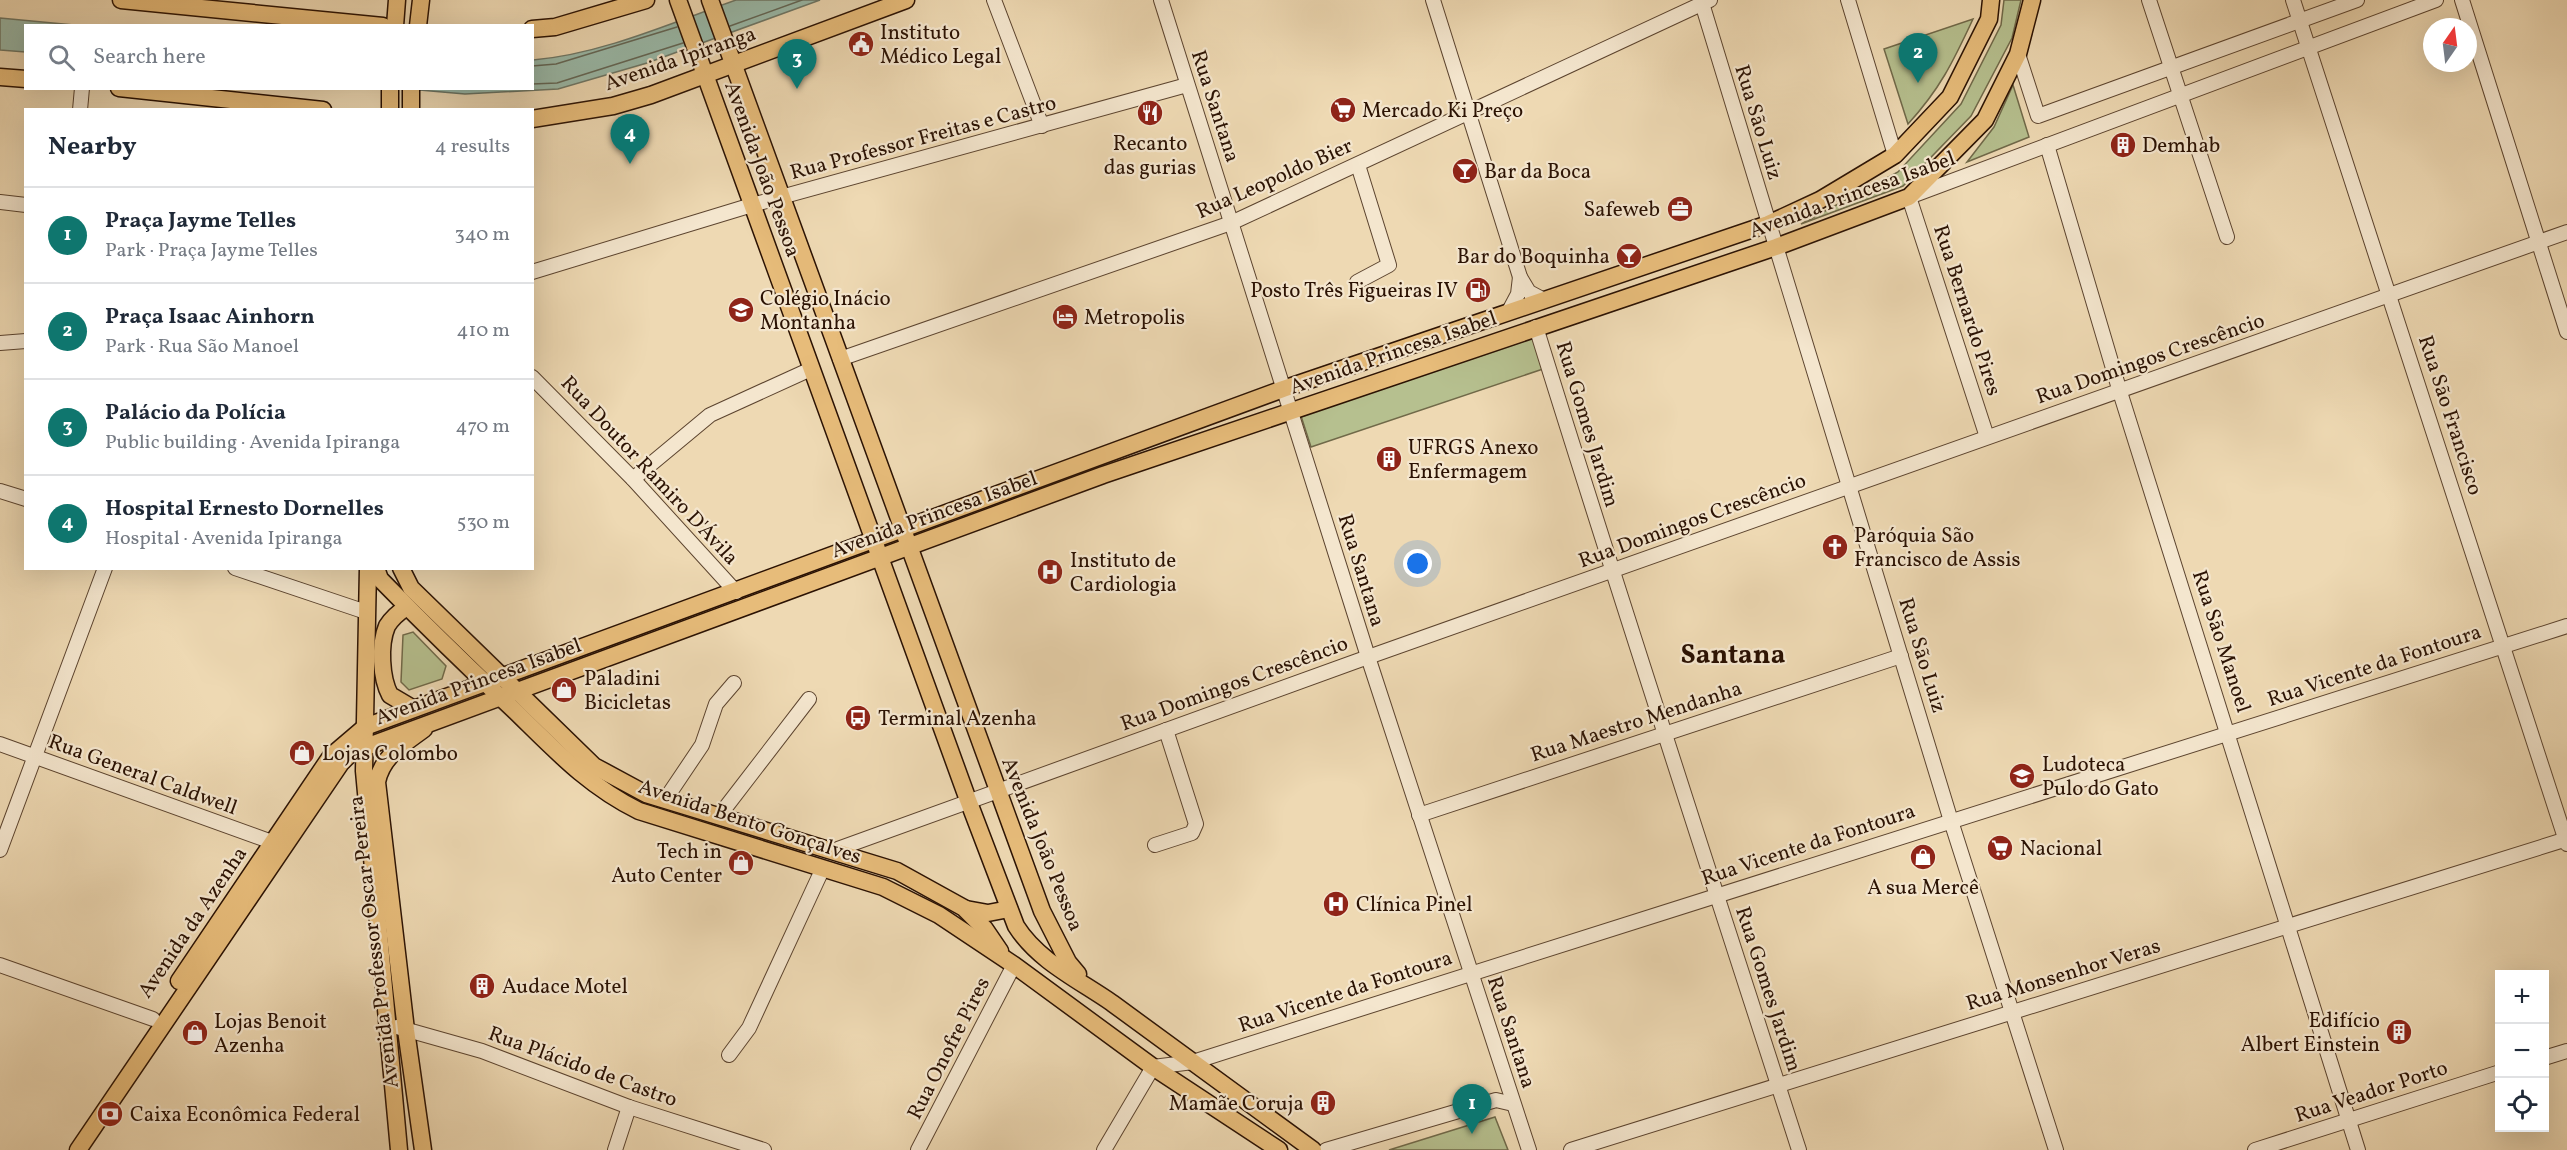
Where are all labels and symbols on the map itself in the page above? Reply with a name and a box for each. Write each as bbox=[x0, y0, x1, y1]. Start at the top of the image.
north arrow bbox=[2423, 18, 2477, 72]
place label: Instituto Médico Legal bbox=[880, 19, 1001, 72]
street label: Avenida Ipiranga bbox=[601, 20, 760, 99]
public building icon: Instituto Médico Legal bbox=[846, 29, 876, 59]
pin: 2 bbox=[1898, 34, 1938, 83]
pin: 3 bbox=[778, 40, 816, 89]
street label: Rua Santana bbox=[1183, 47, 1246, 166]
street label: Rua São Luiz bbox=[1726, 61, 1789, 183]
street label: Avenida João Pessoa bbox=[716, 78, 807, 261]
street label: Rua Professor Freitas e Castro bbox=[787, 89, 1060, 188]
supermarket icon: Mercado Ki Preço bbox=[1328, 95, 1358, 125]
place label: Mercado Ki Preço bbox=[1362, 97, 1523, 126]
restaurant icon: Recanto das gurias bbox=[1135, 98, 1165, 128]
pin: 4 bbox=[610, 114, 650, 164]
place label: Recanto das gurias bbox=[1104, 130, 1196, 183]
building icon: Demhab bbox=[2108, 130, 2138, 160]
street label: Rua Leopoldo Bier bbox=[1192, 132, 1358, 227]
place label: Demhab bbox=[2142, 132, 2220, 161]
street label: Avenida Princesa Isabel bbox=[1746, 145, 1960, 246]
bar icon: Bar da Boca bbox=[1450, 156, 1480, 186]
place label: Bar da Boca bbox=[1484, 158, 1591, 187]
office icon: Safeweb bbox=[1665, 194, 1695, 224]
place label: Safeweb bbox=[1584, 196, 1660, 225]
street label: Rua Bernardo Pires bbox=[1925, 221, 2008, 400]
bar icon: Bar do Boquinha bbox=[1614, 241, 1644, 271]
place label: Bar do Boquinha bbox=[1457, 243, 1610, 272]
fuel station icon: Posto Três Figueiras IV bbox=[1463, 275, 1493, 305]
place label: Posto Três Figueiras IV bbox=[1250, 277, 1458, 306]
place label: Colégio Inácio Montanha bbox=[760, 285, 891, 338]
school or university icon: Colégio Inácio Montanha bbox=[726, 295, 756, 325]
hotel icon: Metropolis bbox=[1050, 302, 1080, 332]
place label: Metropolis bbox=[1084, 304, 1185, 333]
street label: Avenida Princesa Isabel bbox=[1286, 304, 1501, 402]
street label: Rua Domingos Crescêncio bbox=[2032, 307, 2269, 412]
street label: Rua São Francisco bbox=[2410, 332, 2489, 499]
street label: Rua Gomes Jardim bbox=[1548, 338, 1626, 511]
street label: Rua Doutor Ramiro D'Ávila bbox=[553, 370, 745, 572]
place label: UFRGS Anexo Enfermagem bbox=[1408, 434, 1538, 487]
building icon: UFRGS Anexo Enfermagem bbox=[1374, 444, 1404, 474]
street label: Avenida Princesa Isabel bbox=[828, 465, 1042, 566]
street label: Rua Domingos Crescêncio bbox=[1575, 467, 1810, 576]
street label: Rua Santana bbox=[1330, 511, 1391, 630]
place label: Paróquia São Francisco de Assis bbox=[1854, 522, 2020, 575]
church icon: Paróquia São Francisco de Assis bbox=[1820, 532, 1850, 562]
place label: Instituto de Cardiologia bbox=[1070, 547, 1177, 600]
your location bbox=[1403, 549, 1432, 578]
hospital icon: Instituto de Cardiologia bbox=[1035, 557, 1065, 587]
street label: Rua São Manoel bbox=[2184, 566, 2257, 716]
street label: Rua São Luiz bbox=[1890, 594, 1953, 716]
street label: Rua Vicente da Fontoura bbox=[2264, 618, 2485, 715]
street label: Rua Domingos Crescêncio bbox=[1117, 630, 1352, 739]
street label: Avenida Princesa Isabel bbox=[372, 632, 586, 733]
district label: Santana bbox=[1681, 637, 1786, 675]
place label: Paladini Bicicletas bbox=[584, 665, 671, 718]
shop icon: Paladini Bicicletas bbox=[549, 675, 579, 705]
street label: Rua Maestro Mendanha bbox=[1527, 675, 1746, 770]
bus stop icon: Terminal Azenha bbox=[843, 703, 873, 733]
place label: Terminal Azenha bbox=[878, 705, 1037, 734]
street label: Rua General Caldwell bbox=[44, 728, 241, 823]
shop icon: Lojas Colombo bbox=[287, 738, 317, 768]
place label: Lojas Colombo bbox=[322, 740, 458, 769]
place label: Ludoteca Pulo do Gato bbox=[2042, 751, 2159, 804]
street label: Avenida João Pessoa bbox=[994, 753, 1090, 936]
school or university icon: Ludoteca Pulo do Gato bbox=[2007, 761, 2037, 791]
street label: Avenida Bento Gonçalves bbox=[634, 773, 865, 872]
street label: Avenida Professor Oscar Pereira bbox=[342, 794, 407, 1090]
street label: Rua Vicente da Fontoura bbox=[1698, 797, 1919, 894]
supermarket icon: Nacional bbox=[1985, 833, 2015, 863]
place label: Nacional bbox=[2020, 835, 2102, 864]
place label: Tech in Auto Center bbox=[611, 838, 722, 891]
street label: Avenida da Azenha bbox=[132, 841, 255, 1004]
shop icon: A sua Mercê bbox=[1908, 842, 1938, 872]
shop icon: Tech in Auto Center bbox=[726, 848, 756, 878]
place label: A sua Mercê bbox=[1867, 874, 1979, 903]
hospital icon: Clínica Pinel bbox=[1321, 889, 1351, 919]
place label: Clínica Pinel bbox=[1356, 891, 1473, 920]
street label: Rua Gomes Jardim bbox=[1727, 903, 1808, 1076]
street label: Rua Monsenhor Veras bbox=[1963, 932, 2164, 1019]
street label: Rua Vicente da Fontoura bbox=[1235, 944, 1456, 1041]
building icon: Audace Motel bbox=[467, 971, 497, 1001]
street label: Rua Onofre Pires bbox=[901, 972, 998, 1125]
place label: Audace Motel bbox=[502, 973, 628, 1002]
street label: Rua Santana bbox=[1479, 973, 1542, 1092]
place label: Edifício Albert Einstein bbox=[2241, 1007, 2380, 1060]
place label: Lojas Benoit Azenha bbox=[214, 1008, 327, 1061]
building icon: Edifício Albert Einstein bbox=[2384, 1017, 2414, 1047]
shop icon: Lojas Benoit Azenha bbox=[180, 1018, 210, 1048]
street label: Rua Plácido de Castro bbox=[484, 1020, 681, 1115]
street label: Rua Veador Porto bbox=[2291, 1054, 2452, 1131]
pin: 1 bbox=[1452, 1084, 1492, 1134]
building icon: Mamãe Coruja bbox=[1308, 1088, 1338, 1118]
place label: Mamãe Coruja bbox=[1169, 1090, 1304, 1119]
bank icon: Caixa Econômica Federal bbox=[95, 1099, 125, 1129]
place label: Caixa Econômica Federal bbox=[130, 1101, 360, 1130]

